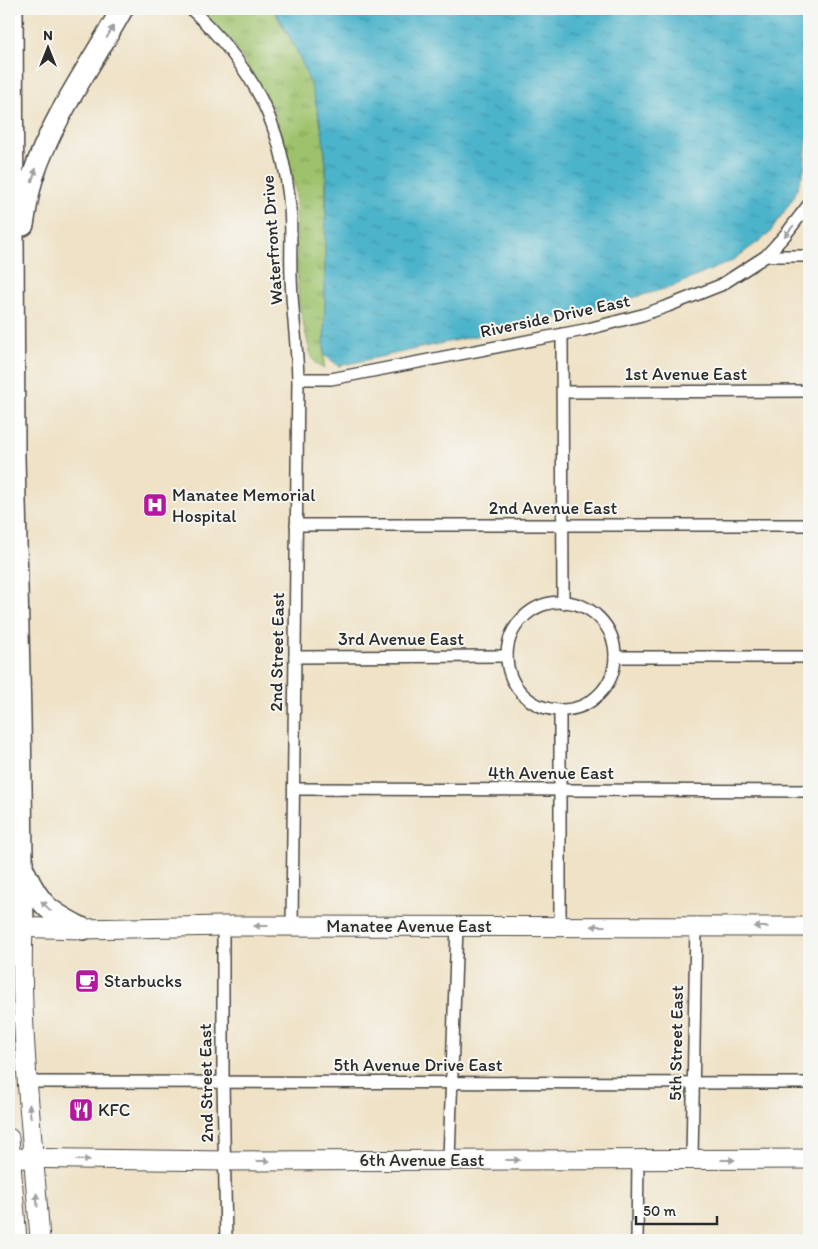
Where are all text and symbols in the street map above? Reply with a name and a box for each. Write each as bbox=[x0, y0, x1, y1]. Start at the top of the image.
north arrow bbox=[22, 22, 72, 72]
one-way arrow bbox=[105, 25, 114, 38]
text: N bbox=[43, 27, 53, 44]
one-way arrow bbox=[30, 167, 38, 182]
street label: Waterfront Drive bbox=[256, 174, 288, 306]
one-way arrow bbox=[783, 224, 794, 237]
street label: Riverside Drive East bbox=[478, 289, 632, 343]
street label: 1st Avenue East bbox=[625, 363, 747, 385]
place label: Manatee Memorial Hospital bbox=[172, 484, 315, 527]
hospital icon: Manatee Memorial Hospital bbox=[142, 492, 168, 518]
street label: 2nd Avenue East bbox=[489, 497, 618, 519]
street label: 2nd Street East bbox=[265, 592, 289, 712]
street label: 3rd Avenue East bbox=[338, 628, 464, 650]
street label: 4th Avenue East bbox=[488, 762, 614, 784]
one-way arrow bbox=[40, 900, 52, 912]
street label: Manatee Avenue East bbox=[326, 915, 492, 937]
one-way arrow bbox=[252, 922, 268, 930]
one-way arrow bbox=[590, 922, 606, 930]
one-way arrow bbox=[752, 923, 768, 931]
cafe icon: Starbucks bbox=[74, 968, 100, 994]
place label: Starbucks bbox=[104, 970, 182, 992]
street label: 5th Street East bbox=[664, 985, 688, 1101]
street label: 2nd Street East bbox=[194, 1023, 218, 1143]
street label: 5th Avenue Drive East bbox=[334, 1054, 503, 1076]
restaurant icon: KFC bbox=[68, 1097, 94, 1123]
place label: KFC bbox=[98, 1099, 130, 1121]
one-way arrow bbox=[26, 1103, 34, 1119]
street label: 6th Avenue East bbox=[360, 1149, 485, 1171]
one-way arrow bbox=[75, 1156, 91, 1164]
one-way arrow bbox=[505, 1156, 521, 1164]
one-way arrow bbox=[720, 1156, 736, 1164]
one-way arrow bbox=[255, 1157, 271, 1165]
one-way arrow bbox=[33, 1192, 41, 1208]
scale bar bbox=[636, 1194, 717, 1226]
text: 50 m bbox=[643, 1202, 676, 1220]

